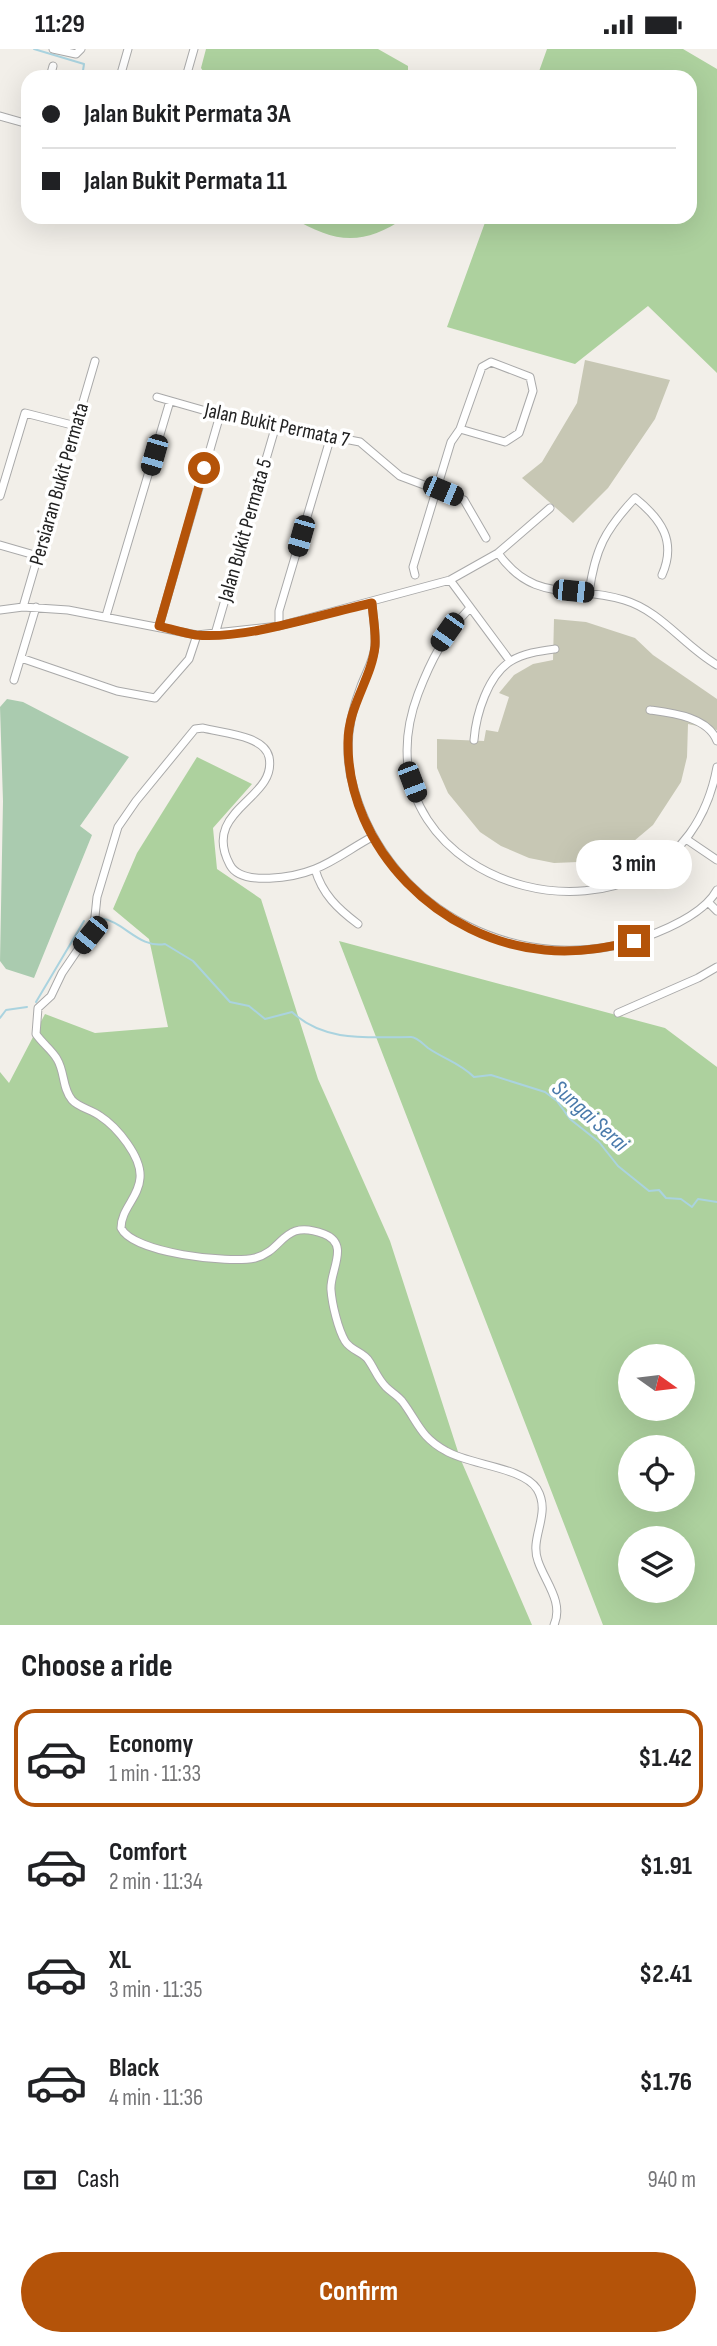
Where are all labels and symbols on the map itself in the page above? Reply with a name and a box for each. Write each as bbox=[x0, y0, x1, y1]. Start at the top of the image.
street label: Jalan Bukit Permata 7 bbox=[201, 397, 352, 453]
street label: Persiaran Bukit Permata bbox=[24, 400, 94, 568]
car bbox=[139, 432, 170, 478]
route start bbox=[188, 452, 220, 484]
street label: Jalan Bukit Permata 5 bbox=[212, 456, 277, 605]
car bbox=[420, 473, 467, 509]
car bbox=[286, 513, 317, 559]
car bbox=[552, 578, 595, 604]
car bbox=[427, 609, 468, 655]
car bbox=[395, 759, 430, 805]
callout: 3 min bbox=[576, 839, 692, 889]
car bbox=[69, 912, 112, 958]
route end bbox=[618, 925, 650, 957]
water label: Sungai Serai bbox=[546, 1074, 635, 1158]
north arrow bbox=[618, 1344, 695, 1421]

